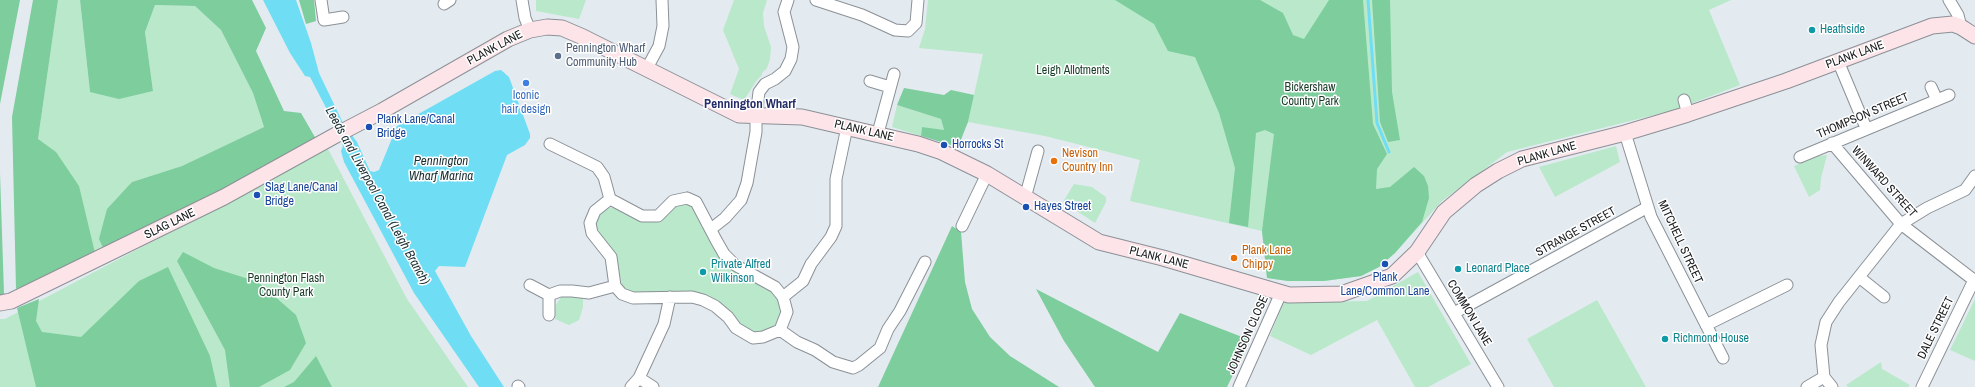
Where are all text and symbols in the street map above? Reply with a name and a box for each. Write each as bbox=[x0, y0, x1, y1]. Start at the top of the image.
place label: Heathside bbox=[1820, 23, 1865, 37]
marker: Heathside bbox=[1807, 25, 1817, 35]
street label: PLANK LANE bbox=[465, 27, 525, 69]
street label: PLANK LANE bbox=[1824, 38, 1886, 72]
place label: Pennington Wharf Community Hub bbox=[566, 42, 645, 70]
marker: Pennington Wharf Community Hub bbox=[553, 51, 563, 61]
park label: Leigh Allotments bbox=[1036, 64, 1110, 78]
marker: Iconic hair design bbox=[521, 78, 531, 88]
park label: Bickershaw Country Park bbox=[1281, 81, 1339, 109]
place label: Iconic hair design bbox=[501, 89, 551, 117]
street label: THOMPSON STREET bbox=[1815, 90, 1911, 142]
district label: Pennington Wharf bbox=[704, 97, 796, 113]
water label: Leeds and Liverpool Canal (Leigh Branch) bbox=[321, 104, 433, 288]
place label: Plank Lane/Canal Bridge bbox=[377, 113, 455, 141]
street label: PLANK LANE bbox=[833, 117, 895, 145]
marker: Plank Lane/Canal Bridge bbox=[364, 122, 374, 132]
place label: Horrocks St bbox=[952, 138, 1003, 152]
street label: PLANK LANE bbox=[1516, 139, 1578, 169]
marker: Horrocks St bbox=[939, 140, 949, 150]
street label: WINWARD STREET bbox=[1848, 144, 1920, 220]
place label: Nevison Country Inn bbox=[1062, 147, 1113, 175]
water label: Pennington Wharf Marina bbox=[409, 154, 473, 185]
marker: Nevison Country Inn bbox=[1049, 156, 1059, 166]
place label: Slag Lane/Canal Bridge bbox=[265, 181, 338, 209]
marker: Slag Lane/Canal Bridge bbox=[252, 190, 262, 200]
street label: MITCHELL STREET bbox=[1654, 198, 1706, 286]
place label: Hayes Street bbox=[1034, 200, 1091, 214]
marker: Hayes Street bbox=[1021, 202, 1031, 212]
street label: STRANGE STREET bbox=[1534, 204, 1618, 260]
street label: SLAG LANE bbox=[142, 206, 198, 242]
street label: PLANK LANE bbox=[1128, 244, 1190, 272]
place label: Plank Lane Chippy bbox=[1242, 244, 1291, 272]
marker: Plank Lane Chippy bbox=[1229, 253, 1239, 263]
place label: Private Alfred Wilkinson bbox=[711, 258, 771, 286]
marker: Plank Lane/Common Lane bbox=[1380, 259, 1390, 269]
place label: Leonard Place bbox=[1466, 262, 1529, 276]
marker: Leonard Place bbox=[1453, 264, 1463, 274]
marker: Private Alfred Wilkinson bbox=[698, 267, 708, 277]
place label: Plank Lane/Common Lane bbox=[1340, 271, 1430, 299]
park label: Pennington Flash County Park bbox=[247, 272, 325, 300]
street label: COMMON LANE bbox=[1444, 277, 1494, 349]
street label: JOHNSON CLOSE bbox=[1224, 294, 1272, 376]
street label: DALE STREET bbox=[1915, 295, 1957, 361]
place label: Richmond House bbox=[1673, 332, 1749, 346]
marker: Richmond House bbox=[1660, 334, 1670, 344]

